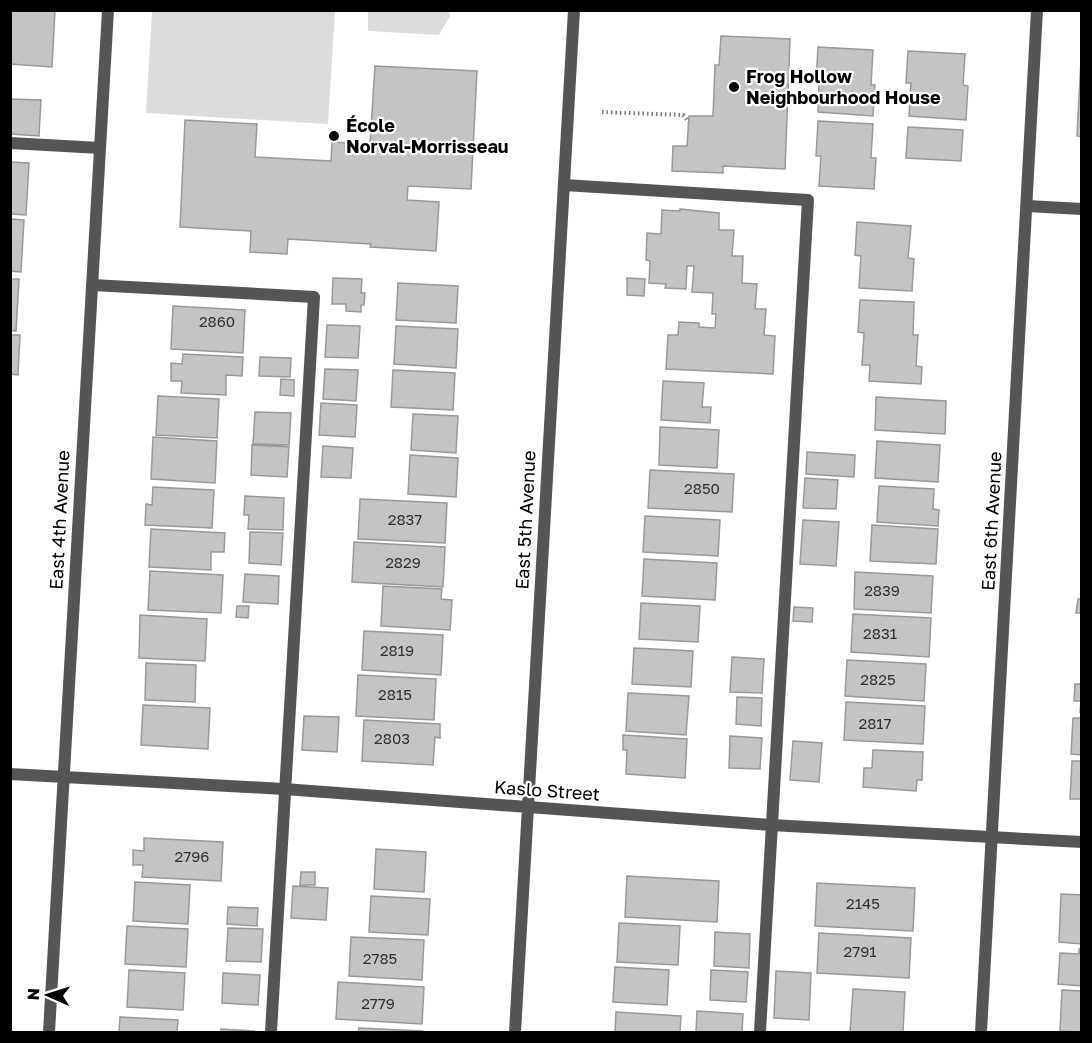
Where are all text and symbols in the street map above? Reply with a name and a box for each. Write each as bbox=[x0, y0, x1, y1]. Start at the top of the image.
place label: Frog Hollow Neighbourhood House bbox=[746, 65, 941, 108]
marker: Frog Hollow Neighbourhood House bbox=[727, 80, 741, 94]
place label: École Norval-Morrisseau bbox=[346, 114, 509, 157]
marker: École Norval-Morrisseau bbox=[327, 129, 341, 143]
house number: 2860 bbox=[199, 312, 235, 330]
street label: East 4th Avenue bbox=[44, 450, 74, 590]
street label: East 5th Avenue bbox=[510, 450, 540, 590]
street label: East 6th Avenue bbox=[976, 451, 1006, 591]
house number: 2850 bbox=[684, 479, 720, 497]
house number: 2837 bbox=[388, 510, 422, 528]
house number: 2829 bbox=[385, 553, 421, 571]
house number: 2839 bbox=[864, 581, 900, 599]
house number: 2831 bbox=[863, 624, 897, 642]
house number: 2819 bbox=[380, 641, 414, 659]
house number: 2825 bbox=[860, 670, 896, 688]
house number: 2815 bbox=[378, 685, 412, 703]
house number: 2817 bbox=[858, 714, 892, 732]
house number: 2803 bbox=[374, 729, 410, 747]
street label: Kaslo Street bbox=[493, 775, 601, 805]
house number: 2796 bbox=[175, 847, 209, 865]
house number: 2145 bbox=[846, 894, 880, 912]
house number: 2791 bbox=[843, 942, 877, 960]
house number: 2785 bbox=[363, 949, 397, 967]
north arrow bbox=[18, 965, 78, 1025]
text: N bbox=[23, 988, 43, 1001]
house number: 2779 bbox=[361, 994, 395, 1012]

